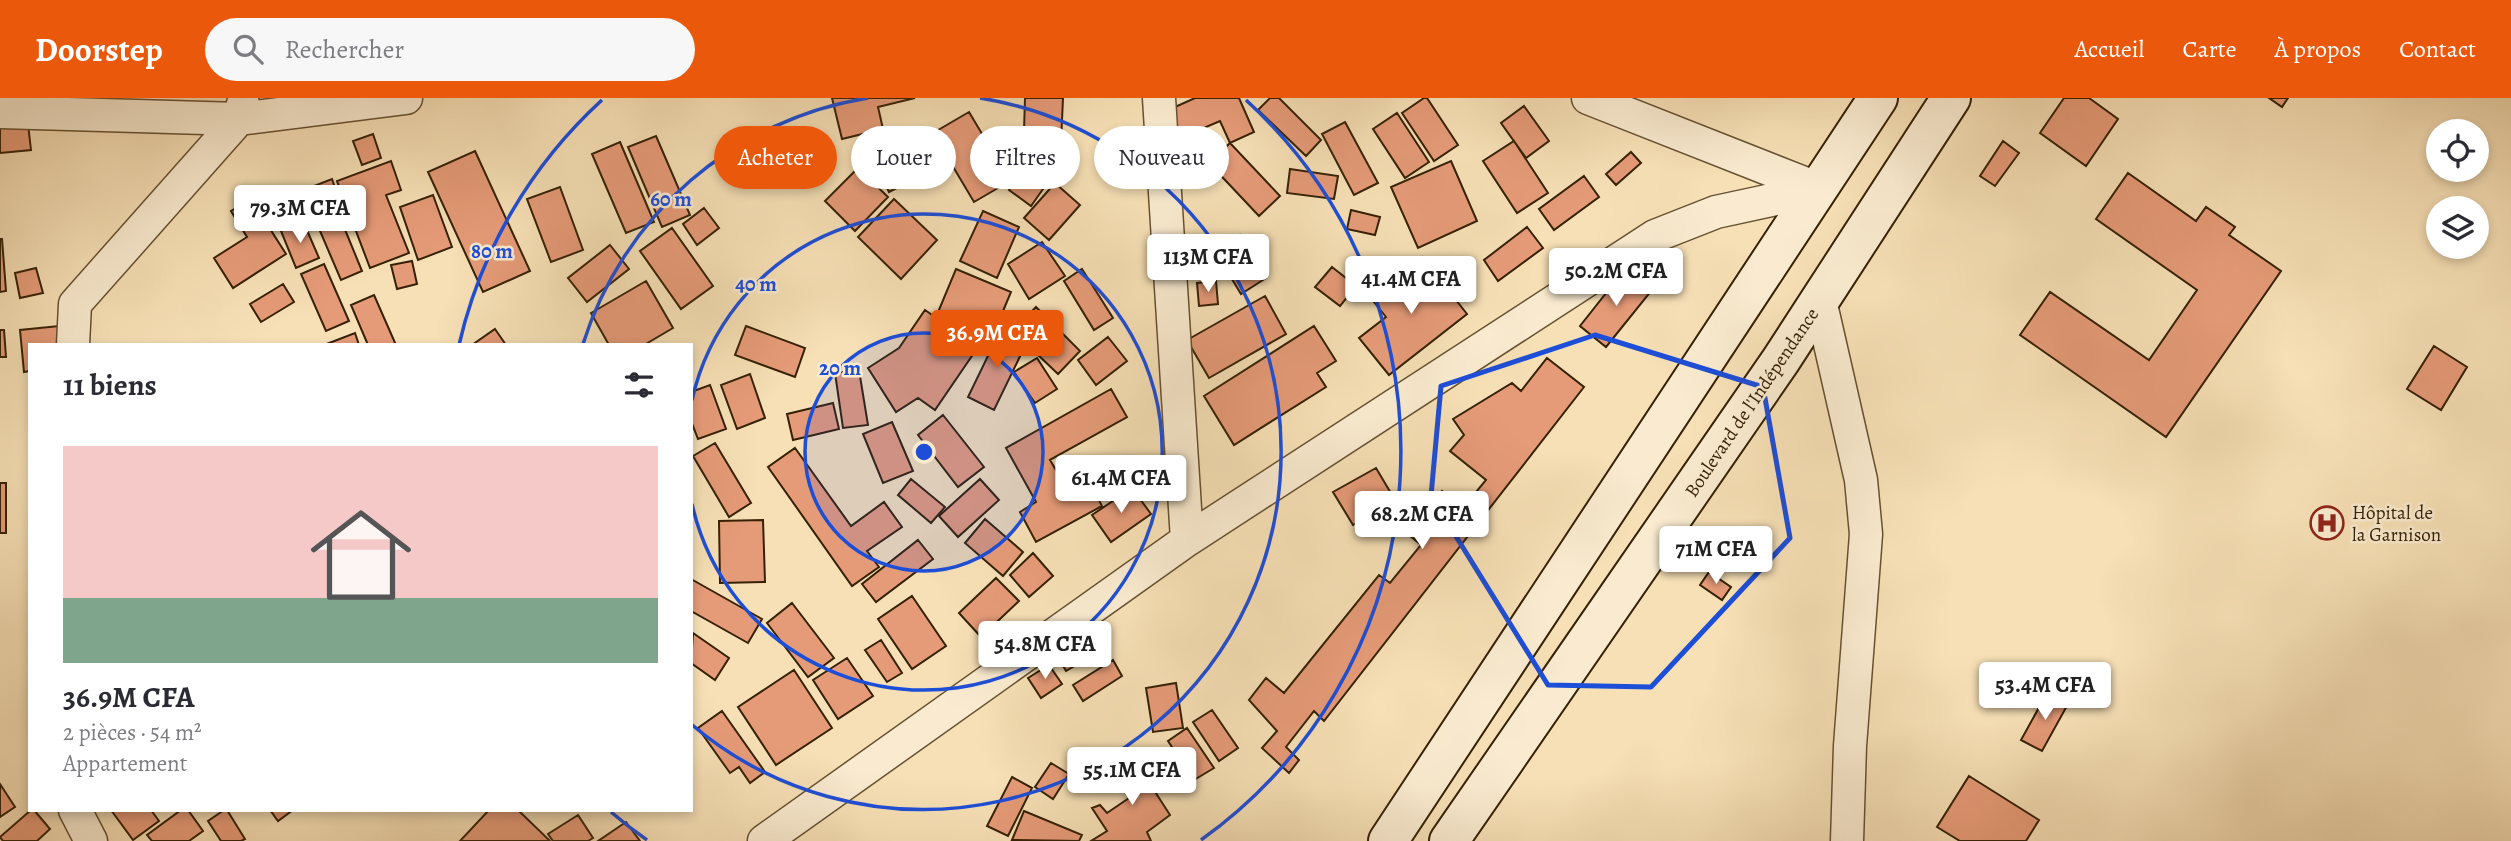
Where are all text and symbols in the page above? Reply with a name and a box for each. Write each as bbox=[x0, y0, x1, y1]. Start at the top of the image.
search box bbox=[205, 18, 695, 81]
text: Doorstep bbox=[35, 27, 163, 72]
icon: search bbox=[229, 30, 267, 68]
text: Rechercher bbox=[285, 32, 404, 67]
text: Accueil bbox=[2074, 33, 2144, 65]
text: Carte bbox=[2182, 33, 2237, 65]
text: À propos bbox=[2275, 33, 2361, 65]
text: Contact bbox=[2399, 33, 2476, 65]
map controls bbox=[2426, 119, 2489, 259]
button: locate bbox=[2426, 119, 2489, 182]
chip: Acheter bbox=[714, 126, 837, 189]
chip: Louer bbox=[851, 126, 956, 189]
chip: Filtres bbox=[970, 126, 1080, 189]
chip: Nouveau bbox=[1094, 126, 1229, 189]
text: 60 m bbox=[650, 185, 692, 213]
pin: 79.3M CFA bbox=[220, 186, 380, 245]
text: 79.3M CFA bbox=[250, 192, 350, 223]
button: layers bbox=[2426, 196, 2489, 259]
pin: 113M CFA bbox=[1136, 234, 1280, 294]
text: 80 m bbox=[471, 237, 513, 265]
text: 113M CFA bbox=[1163, 241, 1253, 272]
pin: 50.2M CFA bbox=[1536, 248, 1696, 308]
text: 50.2M CFA bbox=[1565, 255, 1667, 286]
pin: 41.4M CFA bbox=[1331, 256, 1491, 316]
text: 41.4M CFA bbox=[1361, 263, 1461, 294]
text: 40 m bbox=[735, 270, 777, 298]
street label: Boulevard de l'Indépendance bbox=[1679, 303, 1825, 502]
pin: 36.9M CFA bbox=[917, 310, 1077, 370]
text: 36.9M CFA bbox=[947, 317, 1047, 348]
text: 20 m bbox=[819, 354, 861, 382]
text: 11 biens bbox=[63, 365, 157, 405]
icon: filters bbox=[620, 366, 658, 404]
centre of rings bbox=[912, 440, 936, 464]
pin: 61.4M CFA bbox=[1041, 456, 1201, 515]
text: 61.4M CFA bbox=[1071, 462, 1171, 493]
pin: 68.2M CFA bbox=[1342, 491, 1502, 551]
icon: home bbox=[298, 492, 424, 618]
text: 68.2M CFA bbox=[1371, 498, 1473, 529]
place label: Hôpital de la Garnison bbox=[2352, 500, 2441, 548]
hospital icon: Hôpital de la Garnison bbox=[2308, 504, 2346, 542]
pin: 71M CFA bbox=[1651, 526, 1781, 586]
text: 71M CFA bbox=[1675, 533, 1757, 564]
pin: 54.8M CFA bbox=[965, 622, 1125, 681]
text: 54.8M CFA bbox=[994, 628, 1096, 659]
pin: 53.4M CFA bbox=[1965, 662, 2125, 722]
text: 53.4M CFA bbox=[1995, 669, 2095, 700]
text: 36.9M CFA bbox=[63, 677, 195, 717]
text: 2 pièces · 54 m² bbox=[63, 717, 202, 748]
text: Appartement bbox=[63, 748, 187, 779]
pin: 55.1M CFA bbox=[1052, 748, 1212, 807]
text: 55.1M CFA bbox=[1083, 754, 1181, 785]

